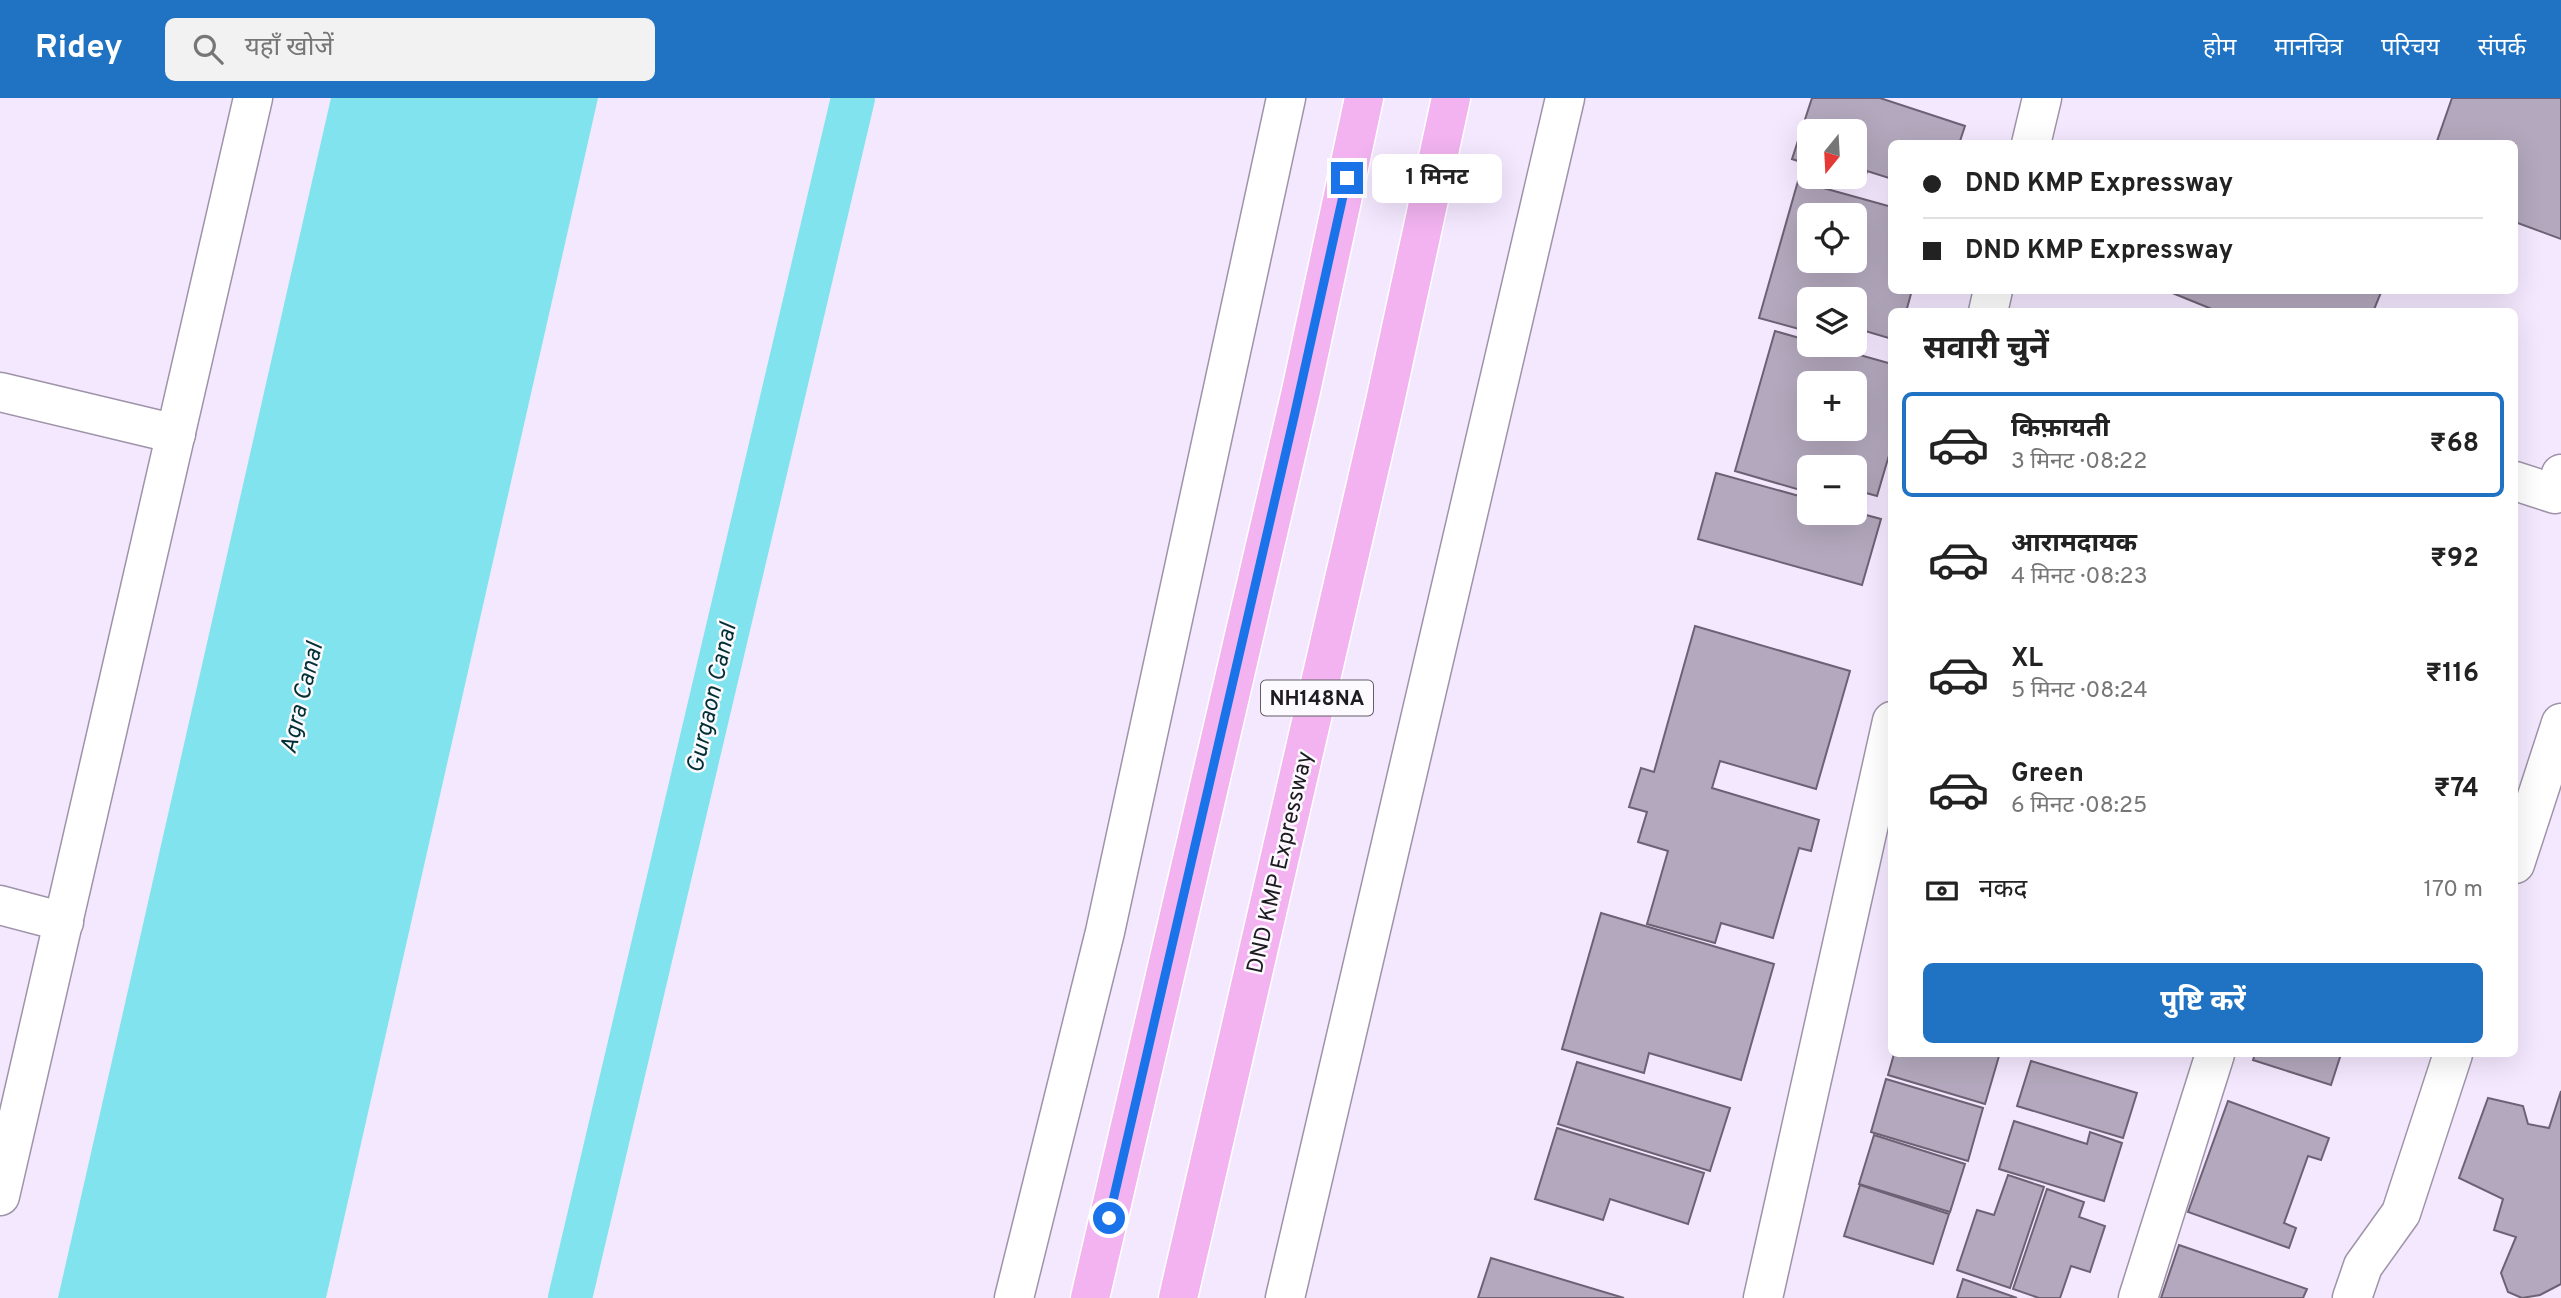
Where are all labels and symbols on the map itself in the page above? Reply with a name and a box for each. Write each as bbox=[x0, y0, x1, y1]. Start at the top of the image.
north arrow bbox=[1797, 119, 1867, 189]
callout: 1 मिनट bbox=[1372, 154, 1501, 202]
route end bbox=[1331, 162, 1363, 194]
water label: Gurgaon Canal bbox=[681, 619, 745, 776]
water label: Agra Canal bbox=[275, 638, 332, 757]
road number: NH148NA bbox=[1261, 680, 1373, 716]
street label: DND KMP Expressway bbox=[1242, 749, 1321, 977]
route start bbox=[1093, 1202, 1125, 1234]

